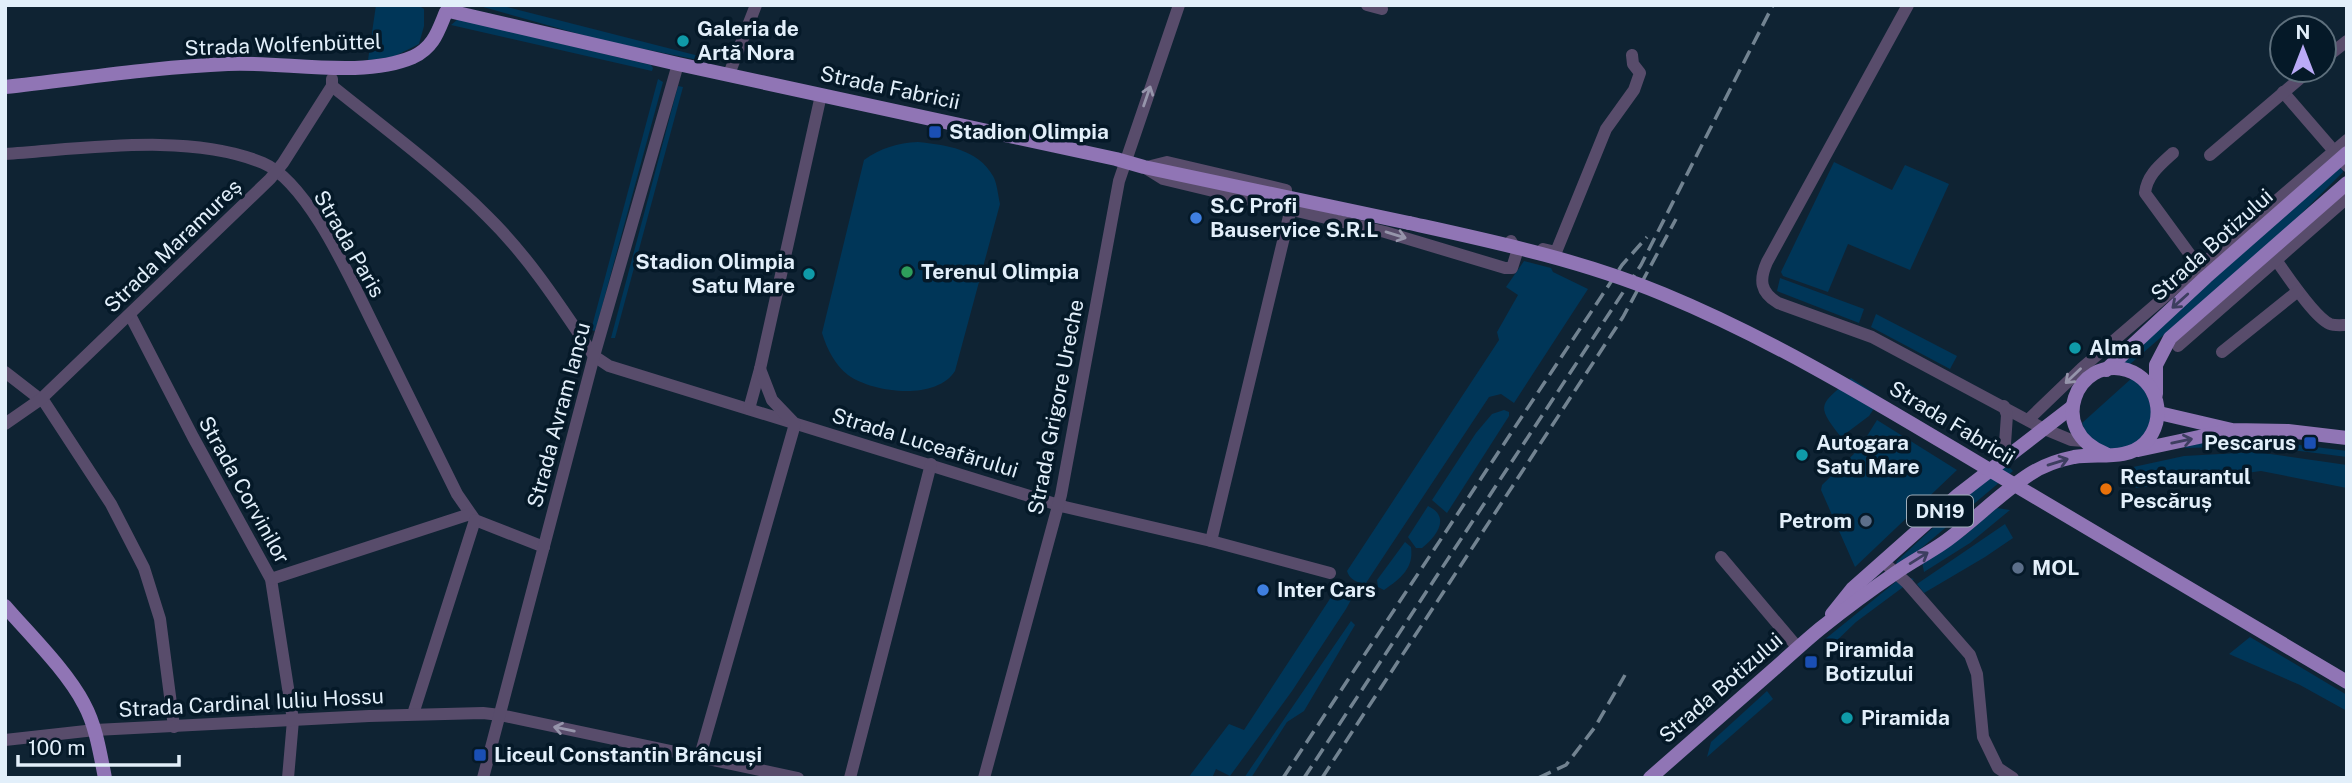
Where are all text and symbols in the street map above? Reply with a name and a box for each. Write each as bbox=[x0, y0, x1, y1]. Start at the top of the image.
north arrow bbox=[2268, 14, 2338, 84]
place label: Galeria de Artă Nora bbox=[697, 16, 799, 65]
text: N bbox=[2296, 21, 2310, 43]
street label: Strada Wolfenbüttel bbox=[184, 29, 382, 60]
marker: Galeria de Artă Nora bbox=[675, 33, 691, 49]
street label: Strada Fabricii bbox=[818, 61, 962, 115]
one-way arrow bbox=[1142, 86, 1154, 108]
place label: Stadion Olimpia bbox=[949, 119, 1109, 144]
marker: Stadion Olimpia bbox=[927, 124, 943, 140]
street label: Strada Maramureș bbox=[99, 174, 246, 318]
street label: Strada Botizului bbox=[2146, 183, 2278, 306]
street label: Strada Paris bbox=[309, 186, 390, 302]
place label: S.C Profi Bauservice S.R.L bbox=[1210, 193, 1378, 242]
marker: S.C Profi Bauservice S.R.L bbox=[1188, 210, 1204, 226]
one-way arrow bbox=[1384, 230, 1406, 243]
place label: Stadion Olimpia Satu Mare bbox=[635, 249, 795, 298]
place label: Terenul Olimpia bbox=[921, 259, 1079, 284]
marker: Terenul Olimpia bbox=[899, 264, 915, 280]
marker: Stadion Olimpia Satu Mare bbox=[801, 266, 817, 282]
one-way arrow bbox=[2171, 293, 2189, 309]
street label: Strada Grigore Ureche bbox=[1022, 297, 1089, 517]
street label: Strada Avram Iancu bbox=[522, 320, 595, 510]
place label: Alma bbox=[2089, 335, 2142, 360]
marker: Alma bbox=[2067, 340, 2083, 356]
one-way arrow bbox=[2065, 368, 2082, 385]
street label: Strada Fabricii bbox=[1885, 375, 2020, 470]
street label: Strada Luceafărului bbox=[829, 402, 1021, 483]
street label: Strada Corvinilor bbox=[194, 412, 295, 568]
place label: Autogara Satu Mare bbox=[1816, 430, 1920, 479]
place label: Pescarus bbox=[2204, 430, 2296, 455]
one-way arrow bbox=[2170, 434, 2193, 447]
marker: Pescarus bbox=[2302, 435, 2318, 451]
marker: Autogara Satu Mare bbox=[1794, 447, 1810, 463]
one-way arrow bbox=[2047, 454, 2069, 467]
place label: Restaurantul Pescăruș bbox=[2120, 464, 2251, 513]
marker: Restaurantul Pescăruș bbox=[2098, 481, 2114, 497]
road number: DN19 bbox=[1907, 496, 1973, 526]
place label: Petrom bbox=[1779, 508, 1852, 533]
marker: Petrom bbox=[1858, 513, 1874, 529]
one-way arrow bbox=[1908, 551, 1928, 565]
place label: MOL bbox=[2032, 555, 2079, 580]
marker: MOL bbox=[2010, 560, 2026, 576]
place label: Inter Cars bbox=[1277, 577, 1376, 602]
marker: Inter Cars bbox=[1255, 582, 1271, 598]
street label: Strada Botizului bbox=[1654, 627, 1787, 748]
place label: Piramida Botizului bbox=[1825, 637, 1914, 686]
marker: Piramida Botizului bbox=[1803, 654, 1819, 670]
street label: Strada Cardinal Iuliu Hossu bbox=[118, 683, 384, 722]
place label: Piramida bbox=[1861, 705, 1950, 730]
marker: Piramida bbox=[1839, 710, 1855, 726]
one-way arrow bbox=[553, 721, 576, 735]
scale bar bbox=[18, 724, 178, 768]
text: 100 m bbox=[28, 735, 85, 760]
place label: Liceul Constantin Brâncuși bbox=[494, 742, 762, 767]
marker: Liceul Constantin Brâncuși bbox=[472, 747, 488, 763]

